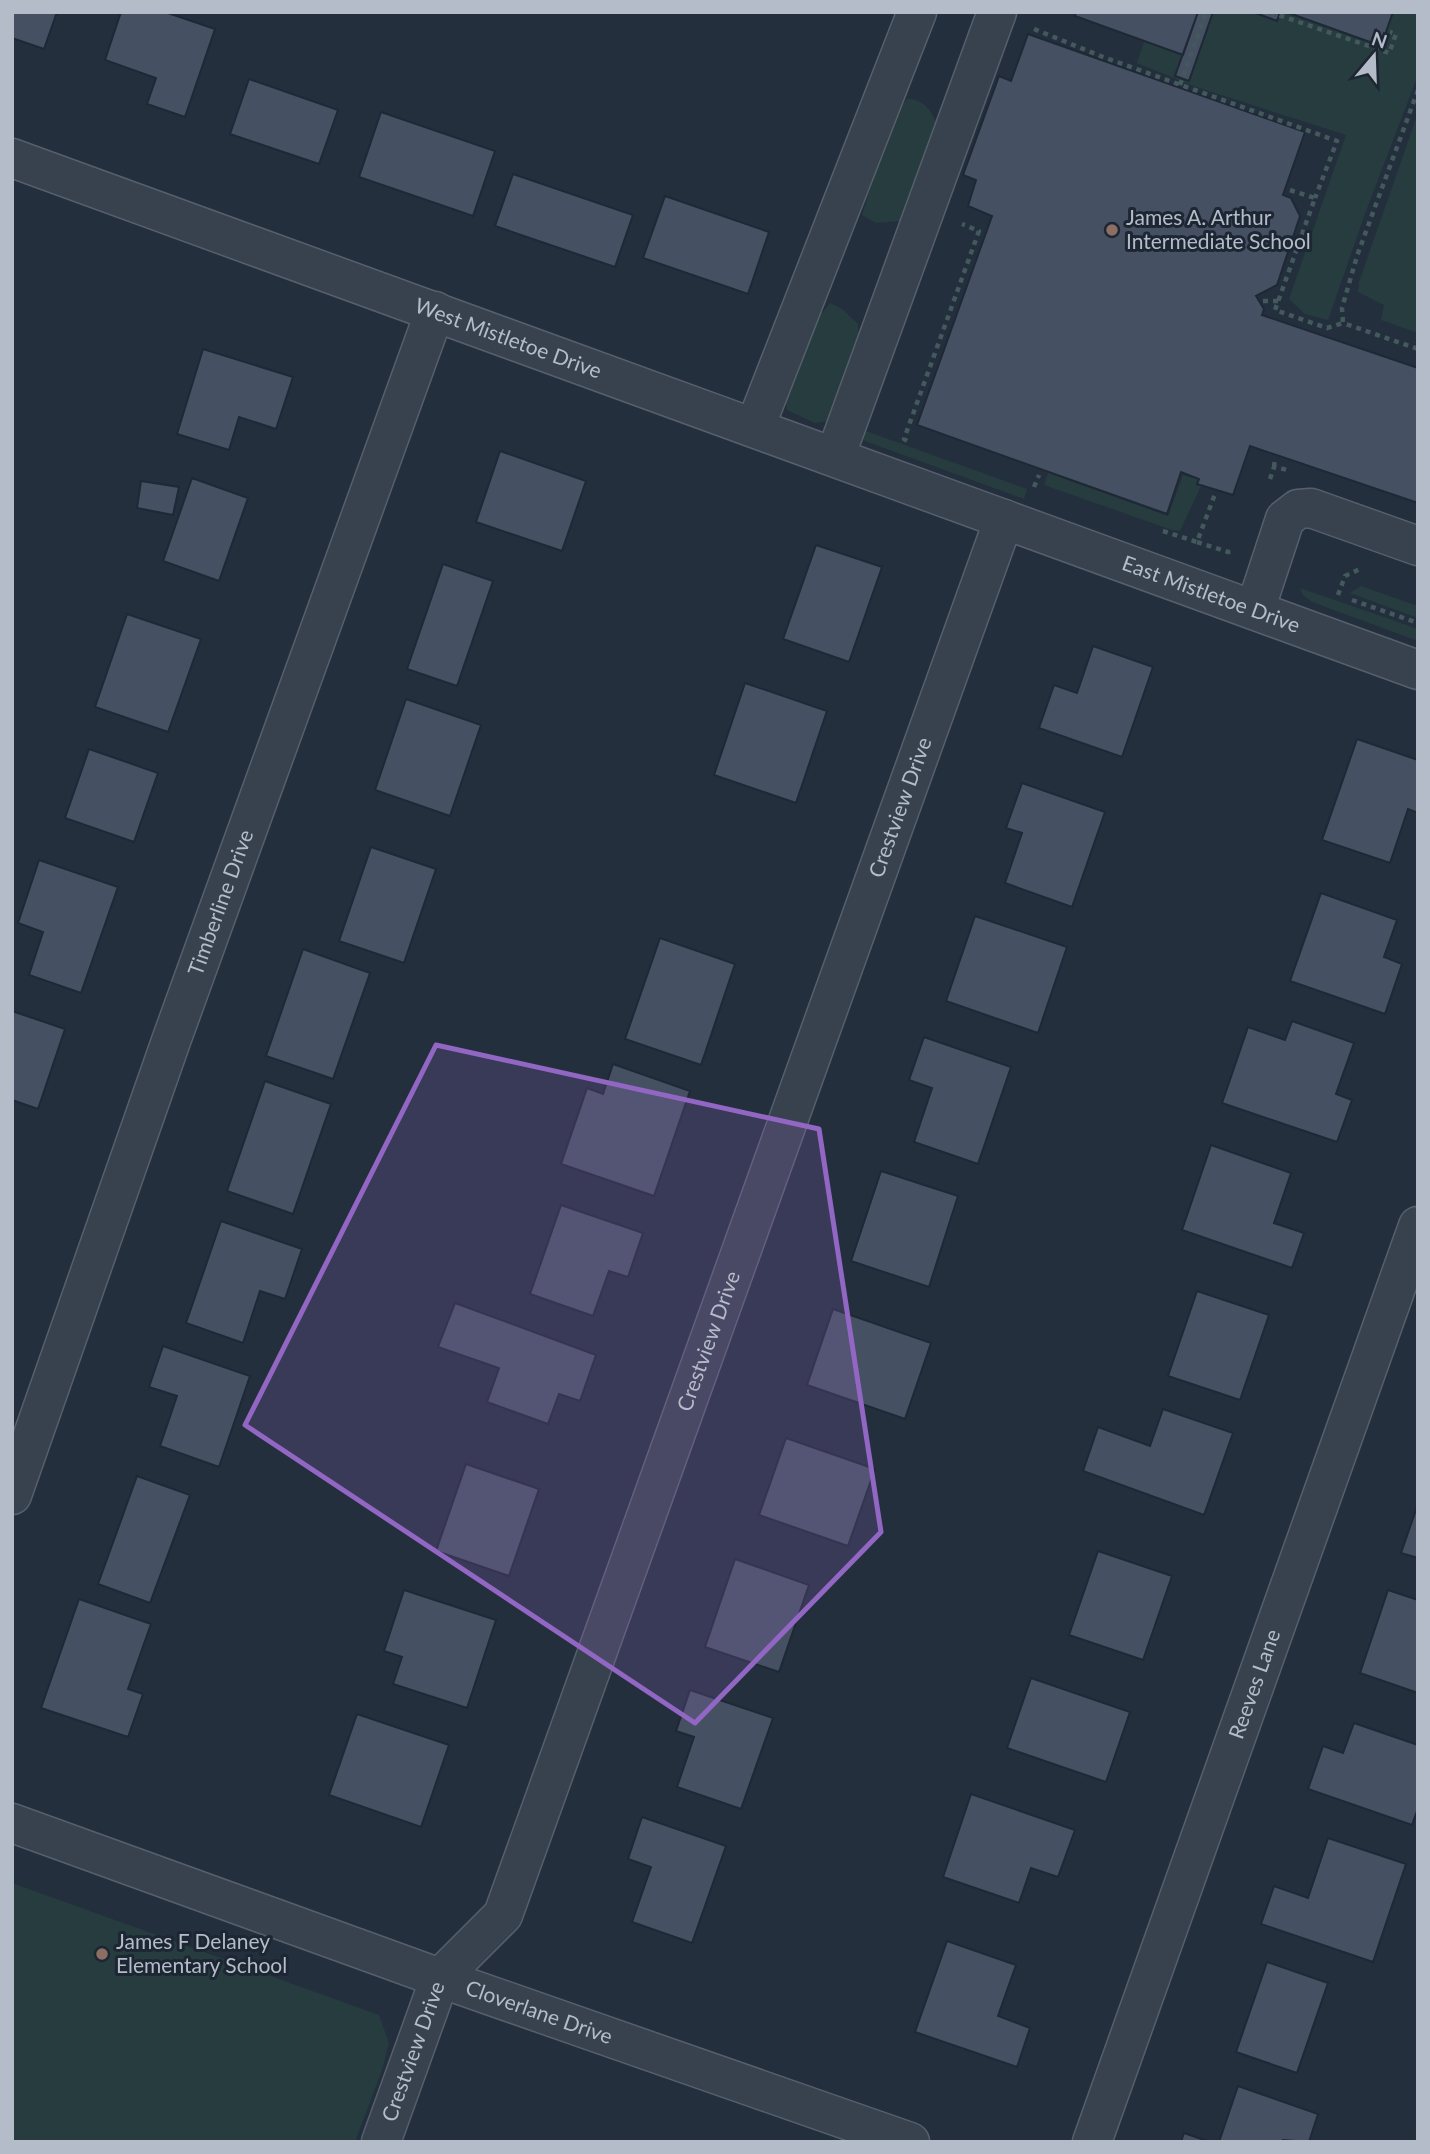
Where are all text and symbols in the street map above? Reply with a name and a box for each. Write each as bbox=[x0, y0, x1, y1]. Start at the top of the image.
north arrow bbox=[1339, 21, 1409, 91]
text: N bbox=[1369, 26, 1390, 53]
place label: James A. Arthur Intermediate School bbox=[1126, 204, 1311, 253]
marker: James A. Arthur Intermediate School bbox=[1104, 222, 1120, 238]
street label: West Mistletoe Drive bbox=[412, 292, 605, 383]
street label: East Mistletoe Drive bbox=[1119, 549, 1304, 637]
street label: Crestview Drive bbox=[862, 733, 936, 881]
street label: Timberline Drive bbox=[182, 826, 257, 979]
street label: Crestview Drive bbox=[671, 1267, 744, 1414]
street label: Reeves Lane bbox=[1223, 1625, 1285, 1742]
place label: James F Delaney Elementary School bbox=[116, 1928, 287, 1977]
marker: James F Delaney Elementary School bbox=[94, 1946, 110, 1962]
street label: Cloverlane Drive bbox=[463, 1974, 616, 2048]
street label: Crestview Drive bbox=[375, 1978, 449, 2125]

